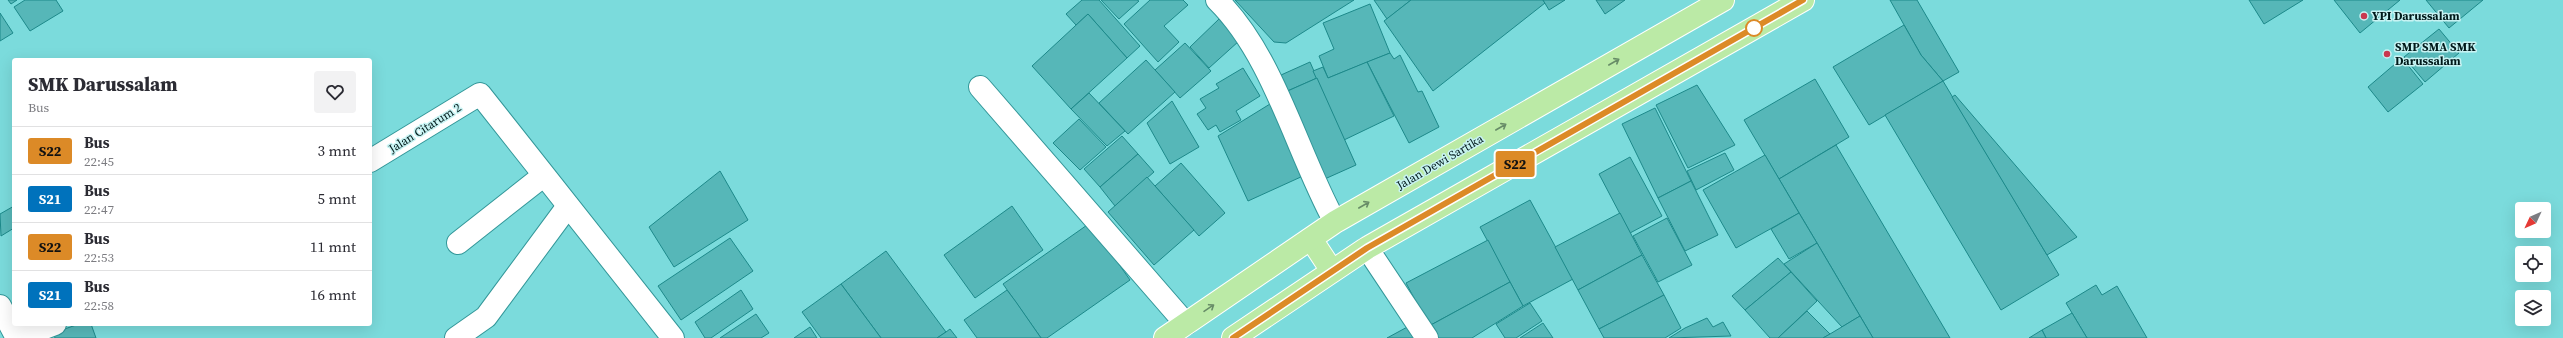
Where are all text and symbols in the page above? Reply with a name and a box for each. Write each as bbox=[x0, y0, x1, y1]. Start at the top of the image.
place label: YPI Darussalam bbox=[2372, 8, 2460, 24]
marker: YPI Darussalam bbox=[2359, 11, 2369, 21]
unlabelled marker bbox=[1745, 19, 1763, 37]
place label: SMP SMA SMK Darussalam bbox=[2395, 39, 2476, 69]
marker: SMP SMA SMK Darussalam bbox=[2382, 49, 2392, 59]
one-way arrow bbox=[1608, 58, 1620, 66]
text: SMK Darussalam bbox=[28, 71, 178, 97]
button: heart bbox=[314, 71, 356, 113]
text: Bus bbox=[28, 99, 49, 116]
street label: Jalan Citarum 2 bbox=[385, 99, 464, 157]
one-way arrow bbox=[1495, 123, 1507, 130]
street label: Jalan Dewi Sartika bbox=[1393, 130, 1487, 194]
text: Bus bbox=[84, 132, 110, 153]
text: 3 mnt bbox=[318, 140, 356, 161]
text: S22 bbox=[39, 141, 61, 161]
line badge: S22 bbox=[1492, 151, 1538, 177]
text: 22:45 bbox=[84, 153, 114, 170]
text: S22 bbox=[1504, 154, 1526, 174]
text: Bus bbox=[84, 180, 110, 201]
text: 5 mnt bbox=[318, 188, 356, 209]
text: S21 bbox=[39, 189, 61, 209]
text: 22:47 bbox=[84, 201, 114, 218]
one-way arrow bbox=[1358, 201, 1370, 209]
north arrow bbox=[2515, 202, 2551, 238]
map controls bbox=[2515, 202, 2551, 326]
text: Bus bbox=[84, 228, 110, 249]
text: 11 mnt bbox=[310, 236, 356, 257]
text: S22 bbox=[39, 237, 61, 257]
button: locate bbox=[2515, 246, 2551, 282]
text: 22:53 bbox=[84, 249, 114, 266]
text: Bus bbox=[84, 276, 110, 297]
text: 16 mnt bbox=[310, 284, 356, 305]
text: S21 bbox=[39, 285, 61, 305]
button: layers bbox=[2515, 290, 2551, 326]
text: 22:58 bbox=[84, 297, 114, 314]
one-way arrow bbox=[1203, 304, 1214, 312]

